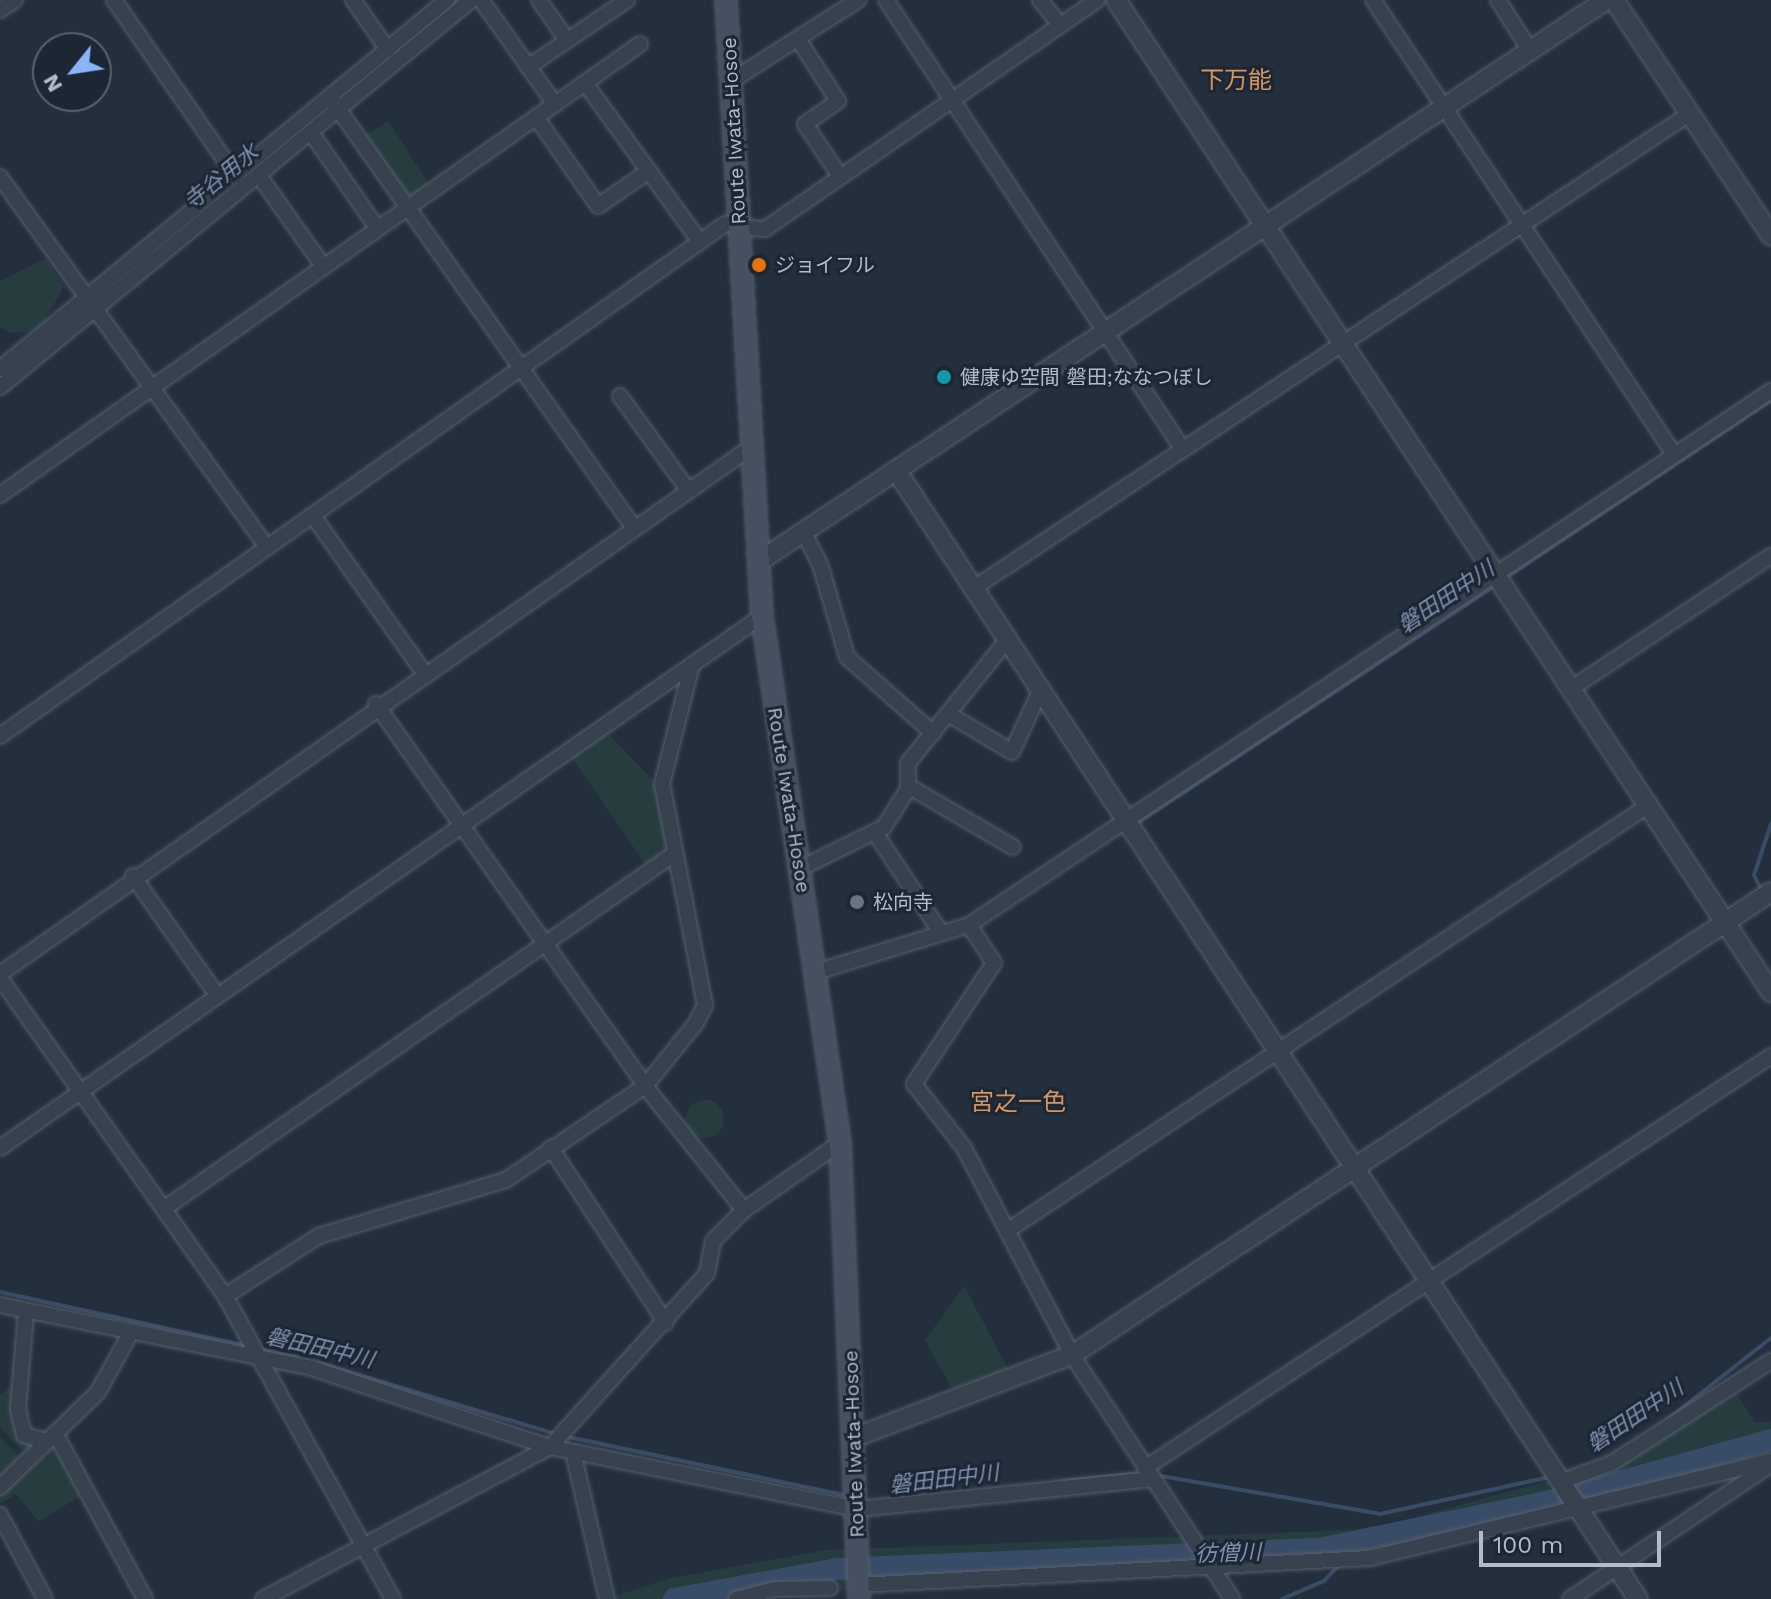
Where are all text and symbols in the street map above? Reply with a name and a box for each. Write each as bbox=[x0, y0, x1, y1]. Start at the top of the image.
north arrow bbox=[32, 32, 112, 112]
street label: Route Iwata-Hosoe bbox=[717, 37, 751, 225]
district label: 下万能 bbox=[1200, 67, 1272, 95]
text: N bbox=[38, 70, 67, 97]
water label: 寺谷用水 bbox=[178, 139, 264, 215]
place label: ジョイフル bbox=[775, 253, 875, 277]
marker: ジョイフル bbox=[750, 256, 768, 274]
place label: 健康ゆ空間 磐田;ななつぼし bbox=[960, 365, 1213, 389]
marker: 健康ゆ空間 磐田;ななつぼし bbox=[935, 368, 953, 386]
water label: 磐田田中川 bbox=[1393, 555, 1499, 639]
street label: Route Iwata-Hosoe bbox=[762, 706, 816, 894]
place label: 松向寺 bbox=[873, 890, 933, 914]
marker: 松向寺 bbox=[848, 893, 866, 911]
district label: 宮之一色 bbox=[970, 1089, 1066, 1117]
water label: 磐田田中川 bbox=[263, 1323, 377, 1373]
street label: Route Iwata-Hosoe bbox=[839, 1350, 869, 1538]
water label: 磐田田中川 bbox=[1582, 1374, 1688, 1458]
water label: 磐田田中川 bbox=[888, 1459, 1000, 1499]
scale bar bbox=[1483, 1515, 1665, 1565]
text: 100 m bbox=[1493, 1531, 1563, 1559]
water label: 彷僧川 bbox=[1195, 1539, 1261, 1567]

